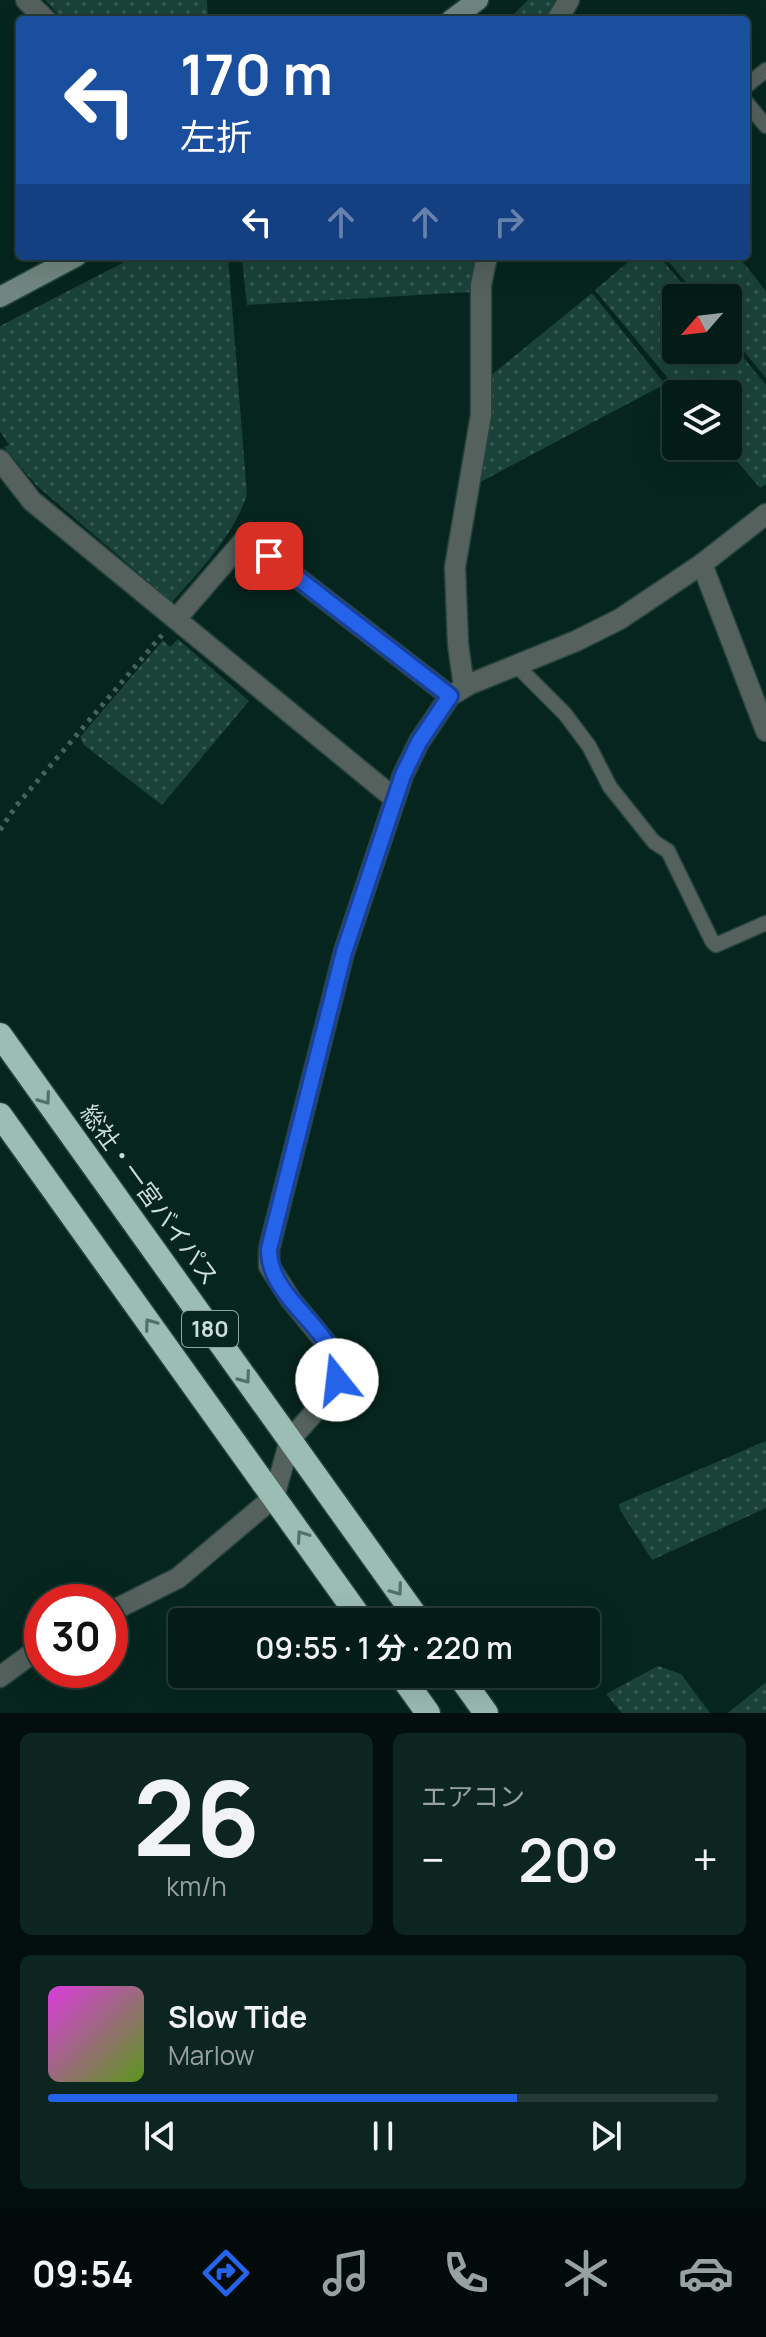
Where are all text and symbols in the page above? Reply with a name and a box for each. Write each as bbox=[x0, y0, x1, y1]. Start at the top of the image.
text: 170 m bbox=[180, 35, 333, 112]
icon: left bbox=[48, 48, 152, 152]
text: 左折 bbox=[180, 112, 252, 161]
icon: left bbox=[235, 200, 279, 244]
icon: ahead bbox=[319, 200, 363, 244]
icon: ahead bbox=[403, 200, 447, 244]
icon: right bbox=[487, 200, 531, 244]
north arrow bbox=[662, 284, 742, 364]
map controls bbox=[662, 284, 742, 460]
button: layers bbox=[662, 380, 742, 460]
pin bbox=[235, 522, 303, 590]
icon: arrive bbox=[247, 534, 291, 578]
one-way arrow bbox=[35, 1090, 50, 1104]
street label: 総社・一宮バイパス bbox=[74, 1097, 227, 1291]
road number: 180 bbox=[182, 1311, 238, 1347]
one-way arrow bbox=[145, 1319, 160, 1333]
position arrow bbox=[295, 1338, 379, 1422]
one-way arrow bbox=[235, 1370, 250, 1384]
one-way arrow bbox=[297, 1530, 311, 1544]
one-way arrow bbox=[387, 1581, 402, 1595]
speed limit sign: 30 bbox=[24, 1584, 128, 1688]
text: 09:55 · 1 分 · 220 m bbox=[255, 1627, 513, 1668]
text: 26 bbox=[133, 1745, 260, 1887]
text: エアコン bbox=[421, 1778, 525, 1814]
text: 20° bbox=[518, 1818, 619, 1900]
text: − bbox=[421, 1829, 445, 1889]
text: + bbox=[693, 1829, 718, 1889]
text: km/h bbox=[166, 1868, 227, 1904]
text: Slow Tide bbox=[168, 1996, 307, 2037]
text: Marlow bbox=[168, 2037, 255, 2073]
icon: previous bbox=[138, 2114, 182, 2158]
icon: pause bbox=[361, 2114, 405, 2158]
icon: next bbox=[584, 2114, 628, 2158]
icon: directions bbox=[198, 2245, 254, 2301]
icon: music bbox=[318, 2245, 374, 2301]
icon: phone bbox=[438, 2245, 494, 2301]
icon: climate bbox=[558, 2245, 614, 2301]
icon: car bbox=[678, 2245, 734, 2301]
text: 09:54 bbox=[32, 2249, 133, 2298]

